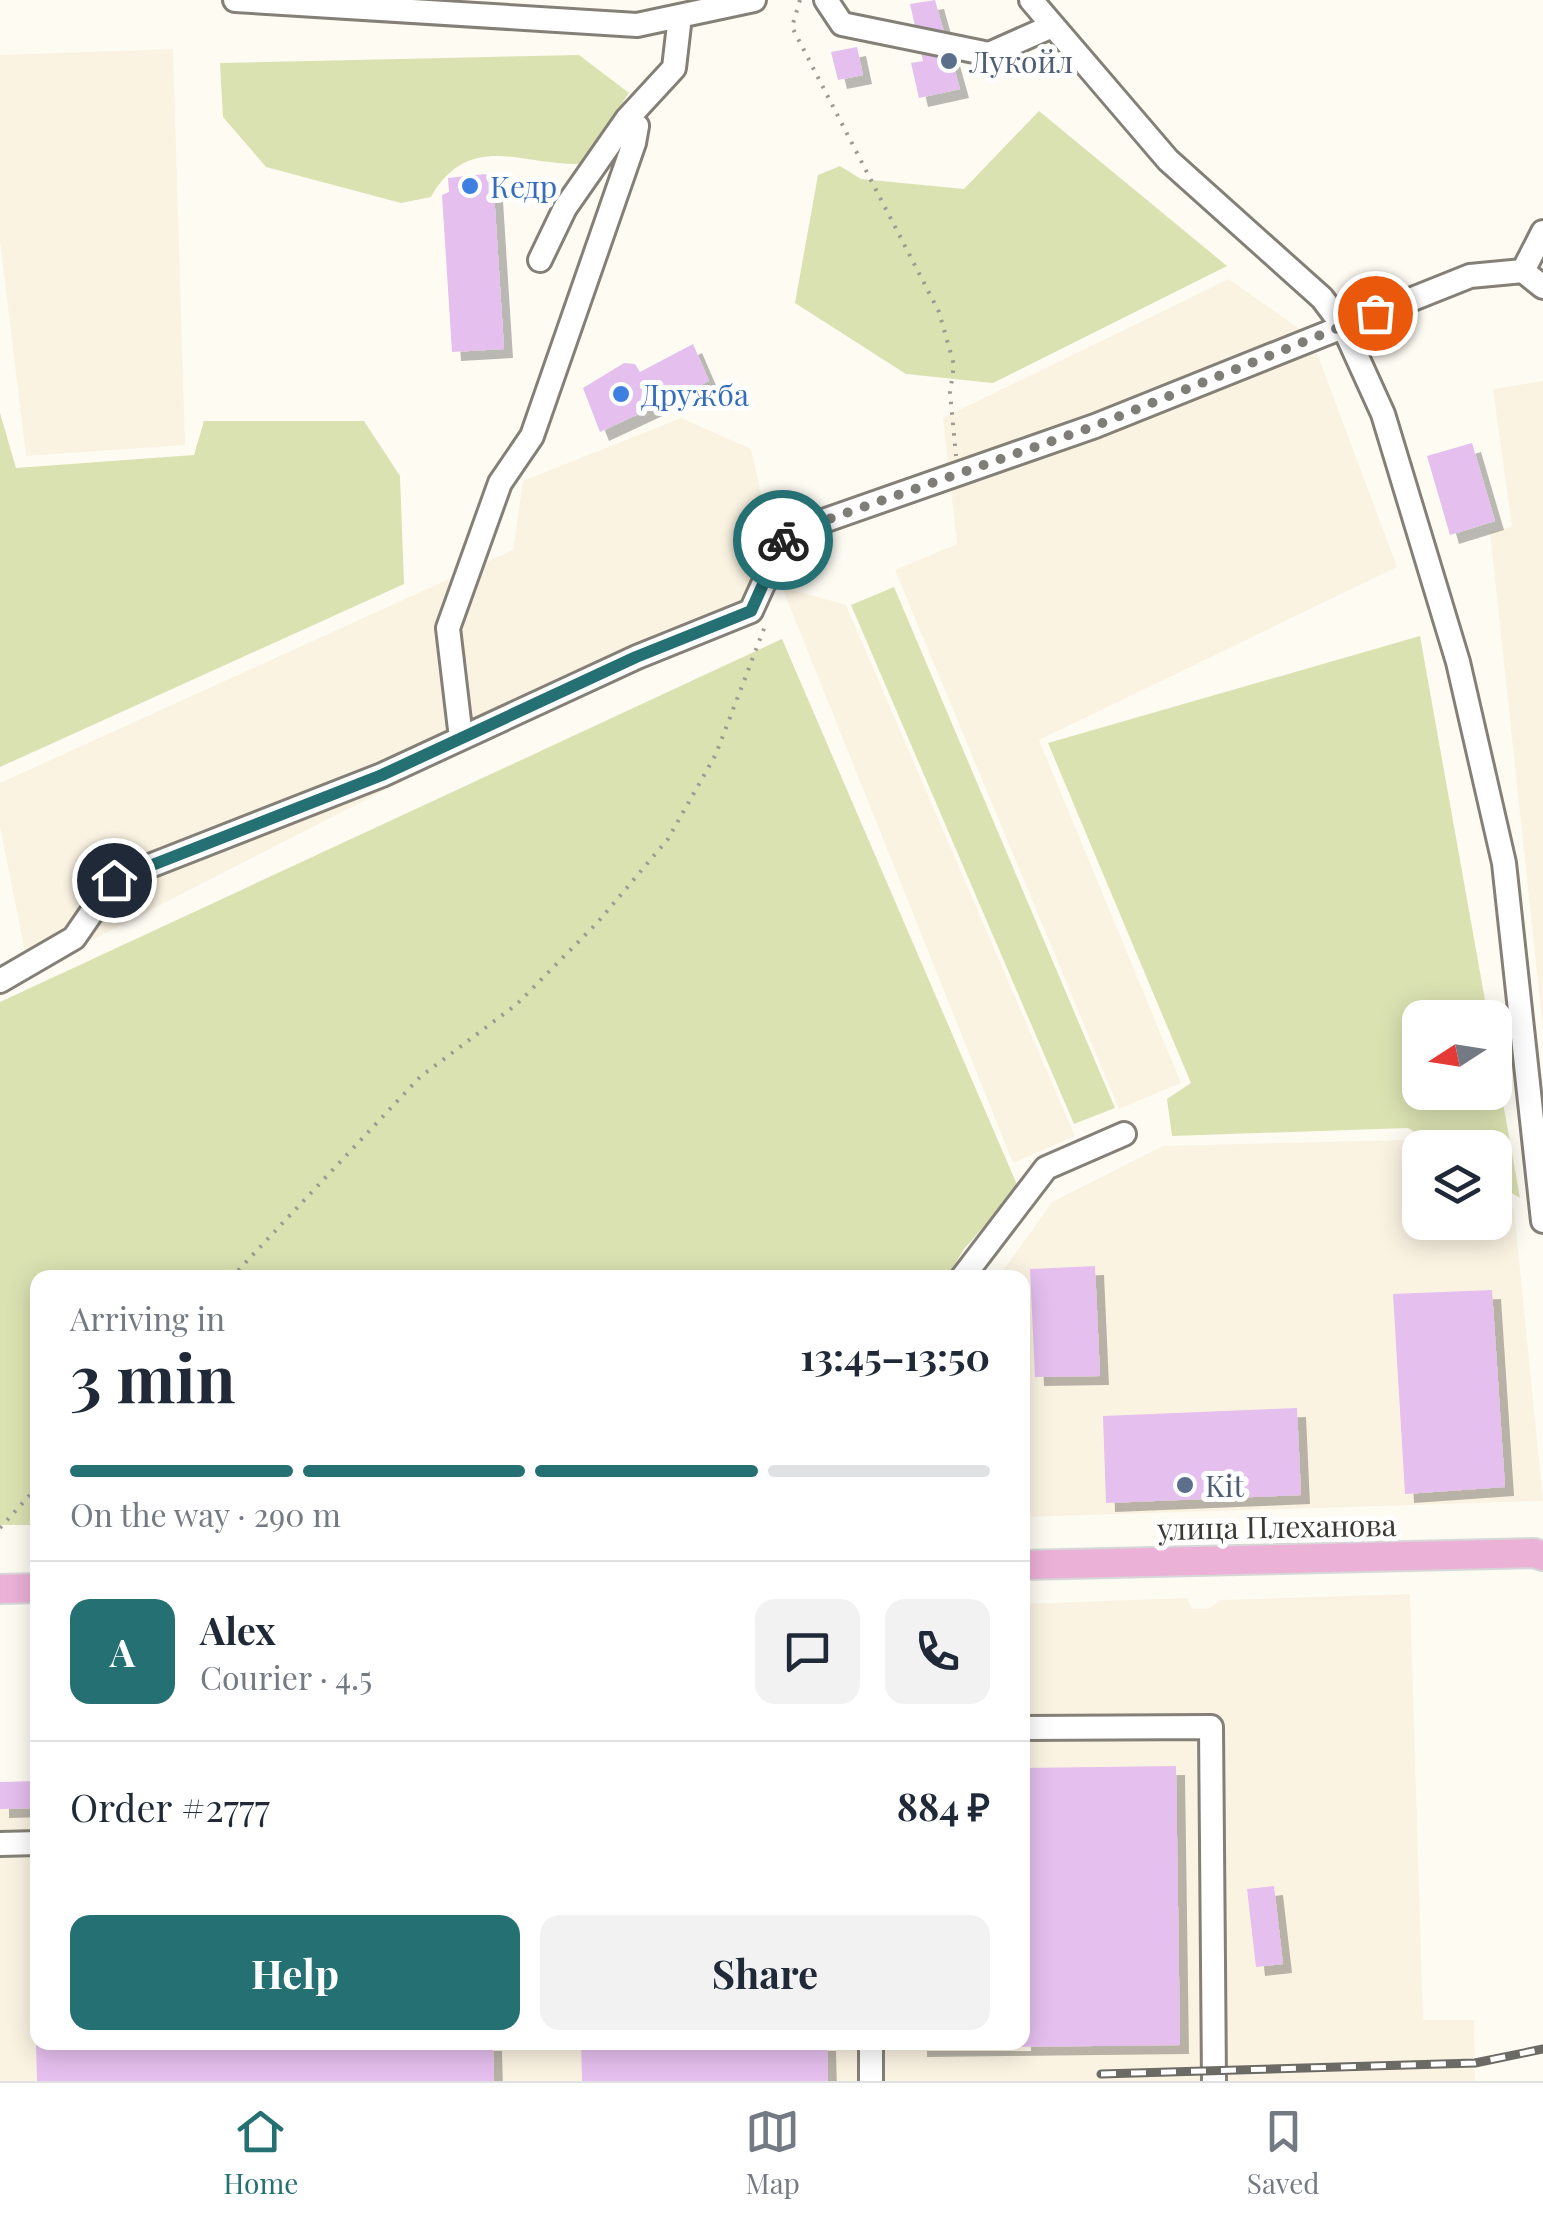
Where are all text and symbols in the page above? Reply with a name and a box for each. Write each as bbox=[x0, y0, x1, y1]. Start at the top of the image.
place label: Лукойл bbox=[968, 41, 1073, 81]
marker: Лукойл bbox=[938, 50, 960, 72]
place label: Кедр bbox=[490, 166, 557, 206]
marker: Кедр bbox=[459, 175, 481, 197]
pin bbox=[1333, 271, 1418, 356]
icon: bag bbox=[1348, 286, 1403, 341]
place label: Дружба bbox=[641, 374, 749, 414]
marker: Дружба bbox=[610, 383, 632, 405]
courier bbox=[733, 490, 833, 590]
icon: bike bbox=[756, 513, 811, 568]
pin bbox=[72, 838, 157, 923]
icon: home bbox=[87, 853, 142, 908]
north arrow bbox=[1402, 1000, 1512, 1110]
map controls bbox=[1402, 1000, 1512, 1240]
button: layers bbox=[1402, 1130, 1512, 1240]
text: Arriving in bbox=[70, 1296, 225, 1339]
text: 13:45–13:50 bbox=[800, 1330, 990, 1381]
text: 3 min bbox=[70, 1333, 236, 1419]
place label: Kit bbox=[1205, 1465, 1244, 1505]
marker: Kit bbox=[1174, 1474, 1196, 1496]
text: On the way · 290 m bbox=[70, 1492, 341, 1535]
street label: улица Плеханова bbox=[1156, 1504, 1397, 1548]
button: chat bbox=[755, 1599, 860, 1704]
button: phone bbox=[885, 1599, 990, 1704]
text: Alex bbox=[200, 1604, 276, 1655]
text: A bbox=[110, 1626, 135, 1677]
text: Courier · 4.5 bbox=[200, 1655, 372, 1698]
text: 884 ₽ bbox=[897, 1780, 990, 1831]
text: Order #2777 bbox=[70, 1781, 270, 1832]
button: Help bbox=[70, 1915, 520, 2030]
button: Share bbox=[540, 1915, 990, 2030]
tab: Home bbox=[223, 2104, 298, 2201]
tab: Map bbox=[745, 2104, 800, 2201]
tab: Saved bbox=[1247, 2104, 1320, 2201]

